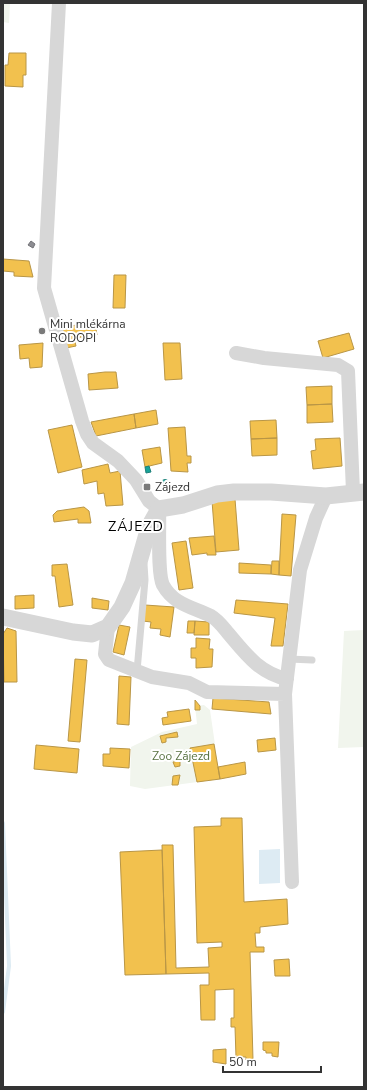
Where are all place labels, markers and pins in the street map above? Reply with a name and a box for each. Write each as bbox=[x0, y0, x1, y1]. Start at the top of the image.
place label: Mini mlékárna RODOPI bbox=[50, 316, 126, 346]
marker: Mini mlékárna RODOPI bbox=[37, 326, 47, 336]
place label: Zájezd bbox=[155, 479, 190, 495]
marker: Zájezd bbox=[142, 482, 152, 492]

